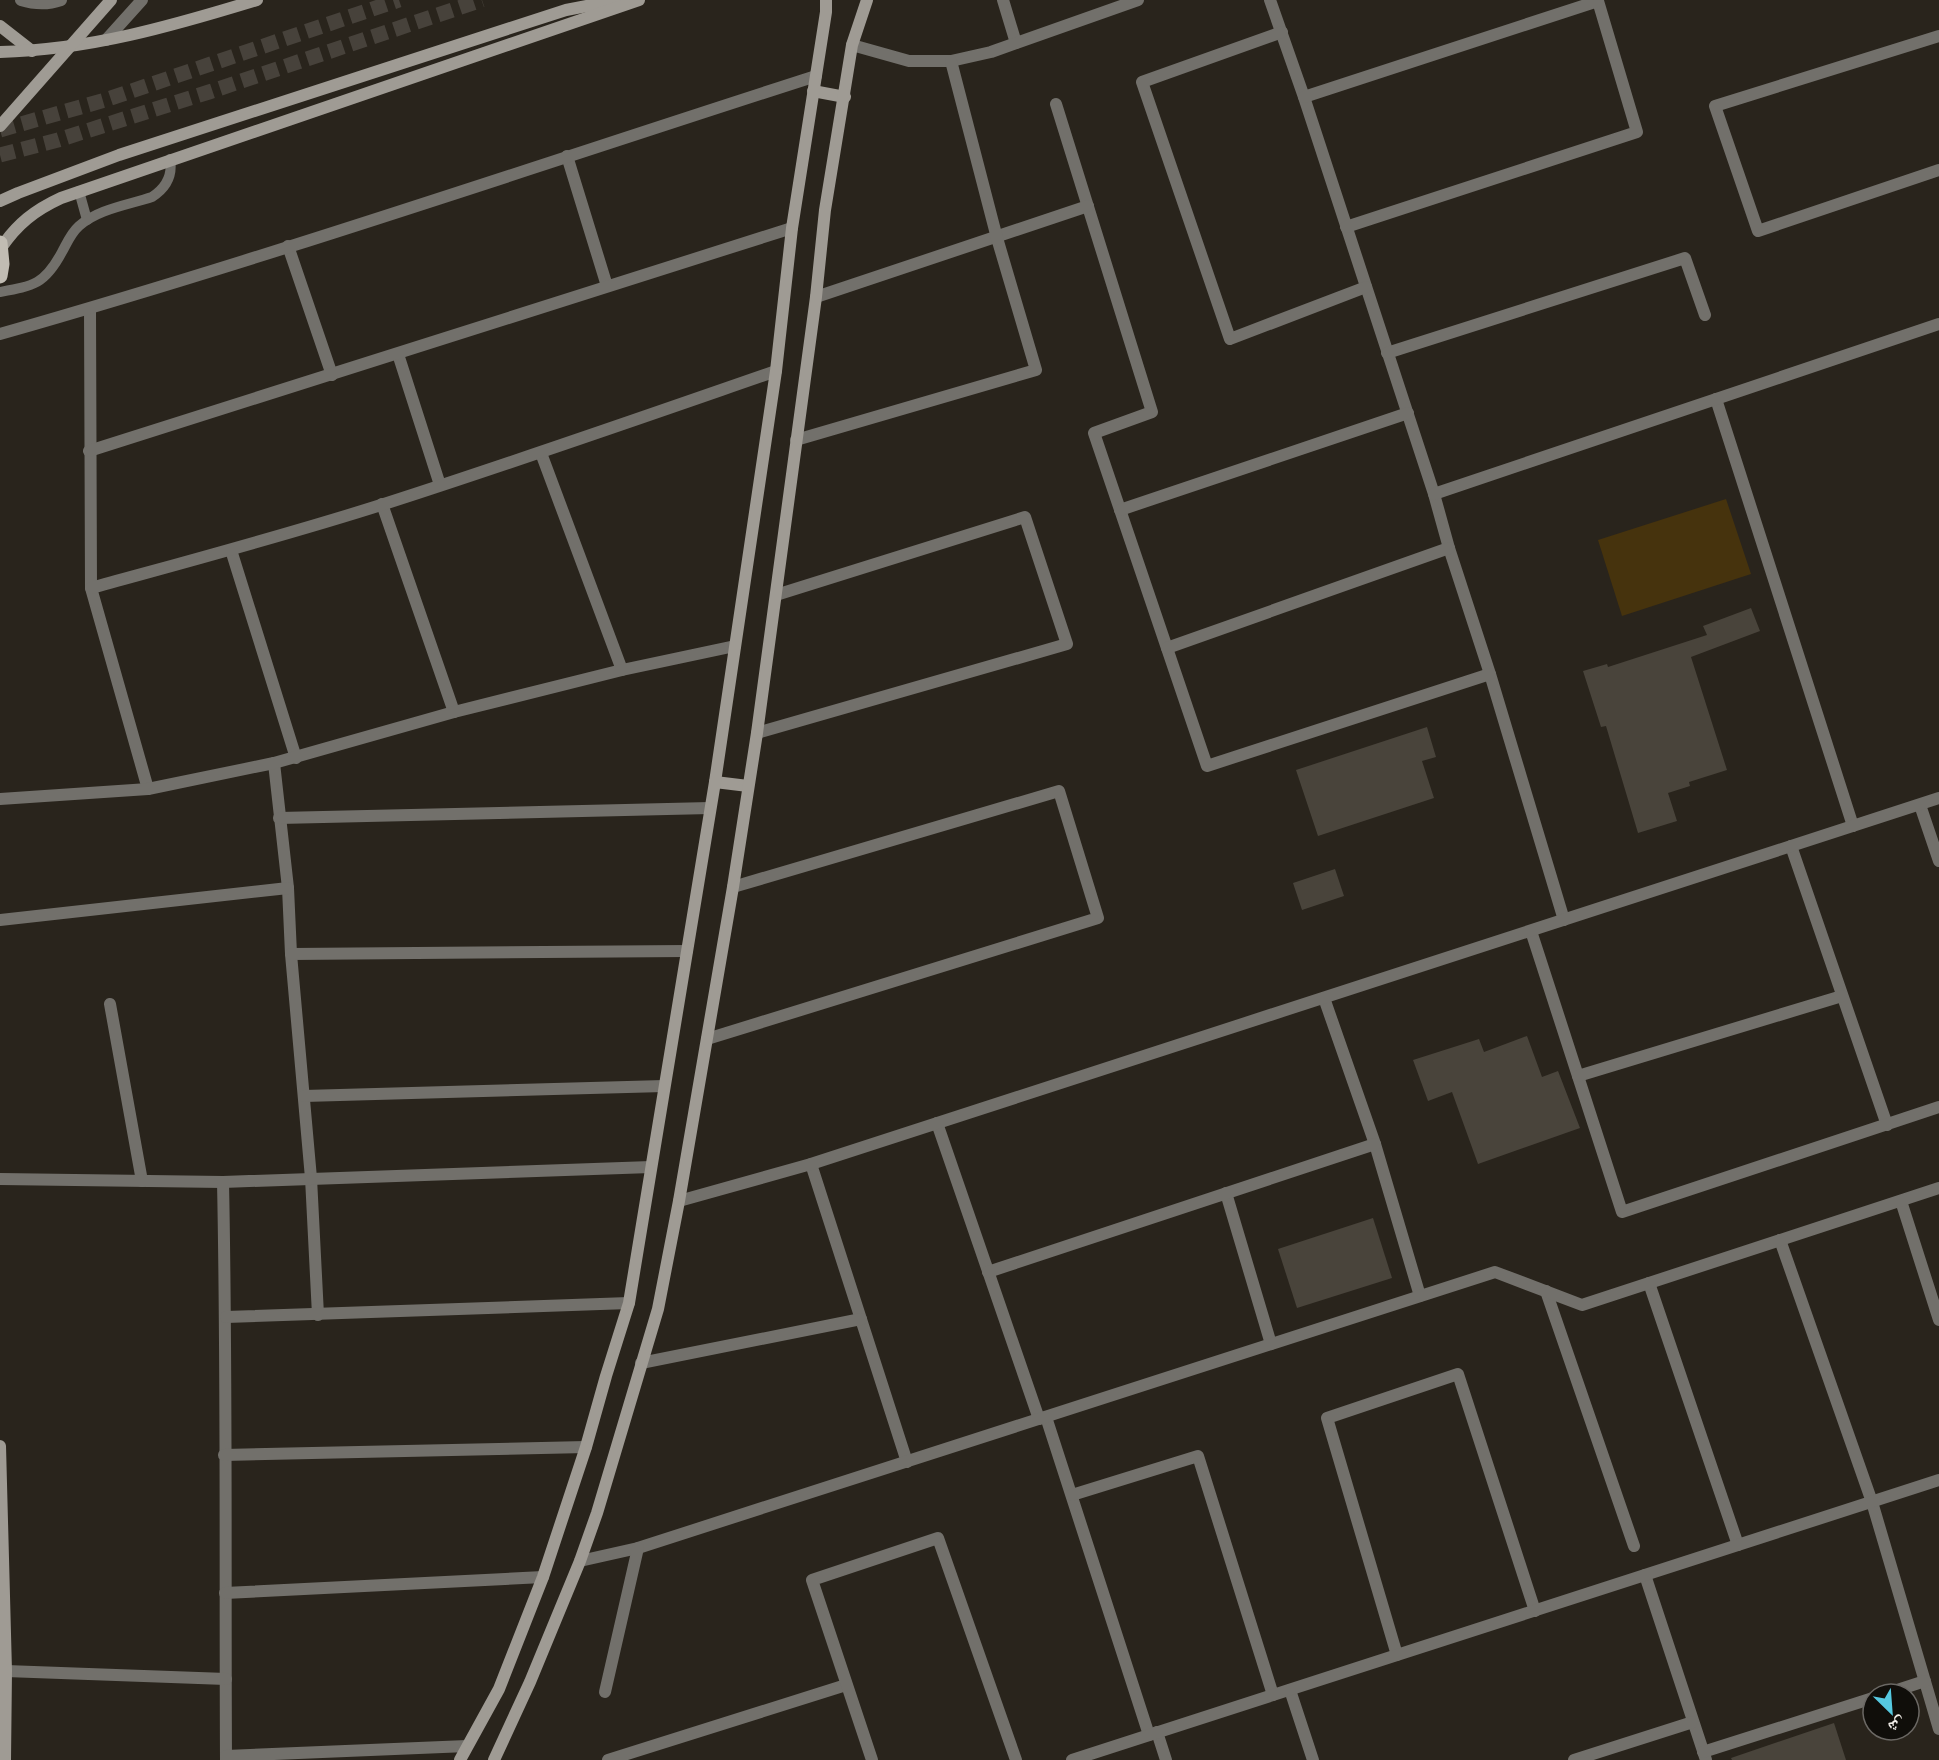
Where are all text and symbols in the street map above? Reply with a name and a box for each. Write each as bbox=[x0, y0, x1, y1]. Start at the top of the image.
north arrow bbox=[1861, 1682, 1921, 1742]
text: ش bbox=[1885, 1711, 1910, 1740]

